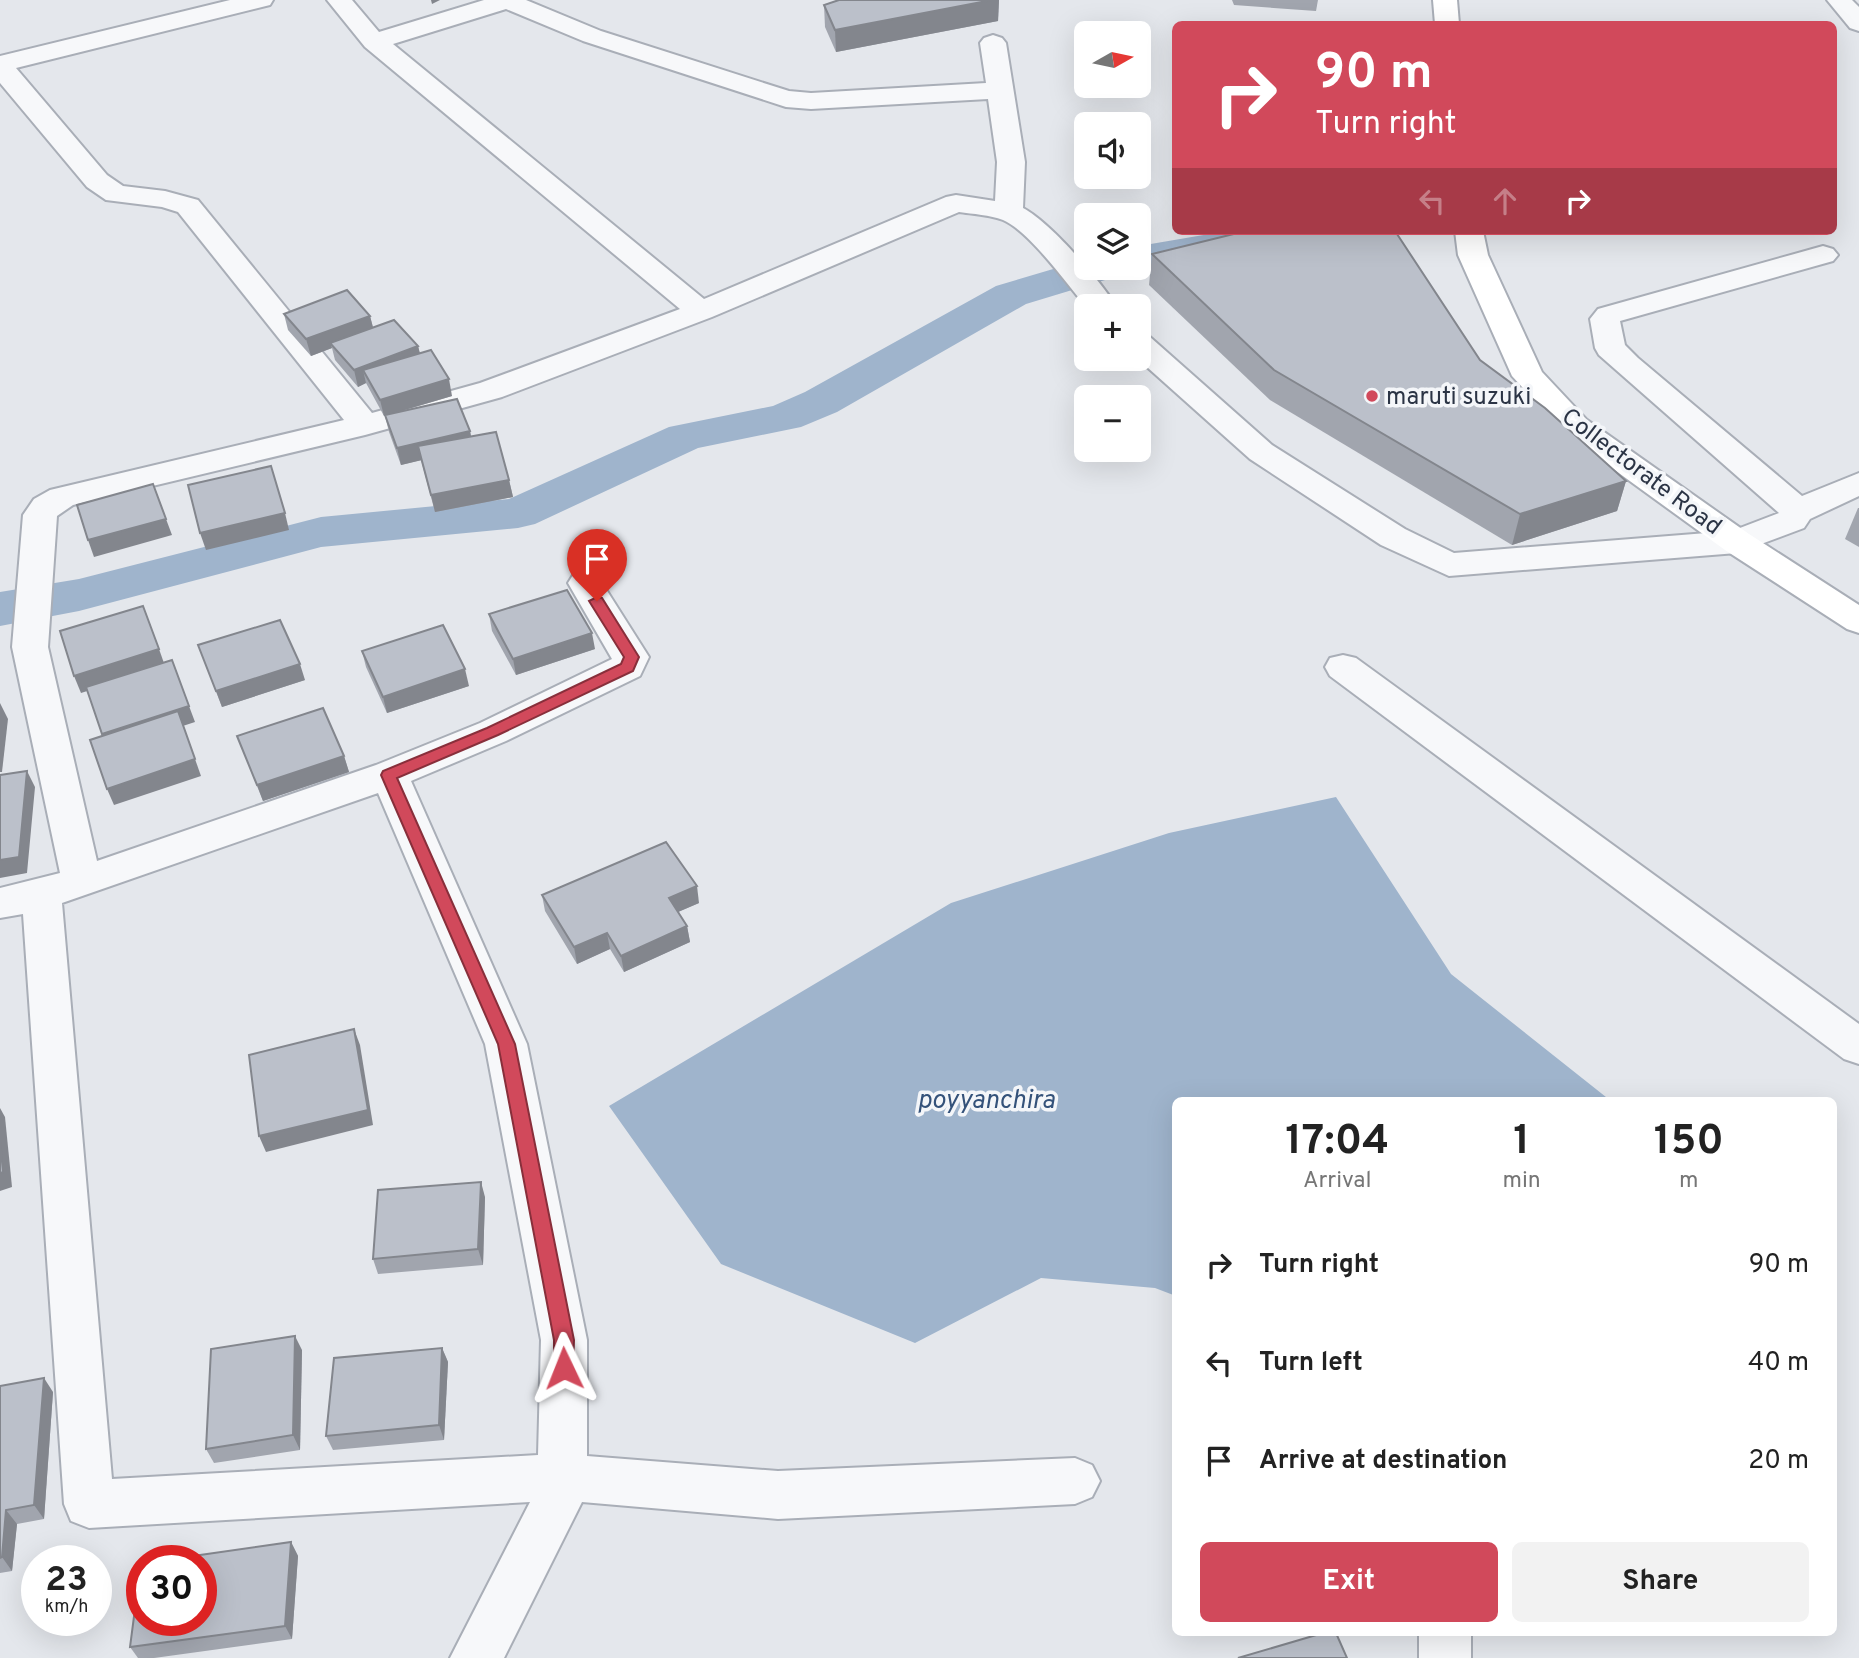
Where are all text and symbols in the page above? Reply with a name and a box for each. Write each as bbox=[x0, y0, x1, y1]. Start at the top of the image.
north arrow bbox=[1074, 21, 1152, 98]
map controls bbox=[1074, 21, 1151, 462]
text: 90 m bbox=[1315, 44, 1433, 106]
icon: right bbox=[1200, 49, 1291, 140]
text: Turn right bbox=[1315, 105, 1457, 145]
button: sound bbox=[1074, 112, 1151, 189]
icon: left bbox=[1413, 182, 1451, 220]
icon: ahead bbox=[1486, 182, 1524, 220]
icon: right bbox=[1559, 182, 1597, 220]
button: layers bbox=[1074, 203, 1151, 280]
button: + bbox=[1074, 294, 1151, 371]
place label: maruti suzuki bbox=[1386, 383, 1531, 413]
button: − bbox=[1074, 385, 1151, 462]
marker: maruti suzuki bbox=[1364, 388, 1380, 404]
street label: Collectorate Road bbox=[1555, 403, 1727, 543]
pin bbox=[567, 529, 627, 601]
icon: arrive bbox=[578, 540, 616, 578]
water label: poyyanchira bbox=[917, 1085, 1055, 1118]
text: 17:04 bbox=[1285, 1116, 1389, 1169]
text: 1 bbox=[1513, 1116, 1530, 1169]
text: 150 bbox=[1654, 1116, 1724, 1169]
text: Arrival bbox=[1303, 1167, 1371, 1196]
text: min bbox=[1502, 1167, 1541, 1196]
text: m bbox=[1679, 1167, 1699, 1196]
icon: right bbox=[1200, 1246, 1238, 1284]
text: Turn right bbox=[1259, 1249, 1379, 1282]
text: 90 m bbox=[1749, 1249, 1809, 1282]
position arrow bbox=[527, 1331, 601, 1405]
icon: left bbox=[1200, 1344, 1238, 1382]
text: Turn left bbox=[1259, 1347, 1363, 1380]
text: 40 m bbox=[1748, 1347, 1809, 1380]
icon: arrive bbox=[1200, 1442, 1238, 1480]
text: Arrive at destination bbox=[1259, 1445, 1507, 1478]
text: 20 m bbox=[1748, 1445, 1809, 1478]
button: Exit bbox=[1200, 1542, 1498, 1622]
button: Share bbox=[1512, 1542, 1809, 1622]
speed limit sign: 30 bbox=[126, 1545, 217, 1636]
text: 23 bbox=[45, 1559, 88, 1603]
text: km/h bbox=[45, 1596, 88, 1619]

